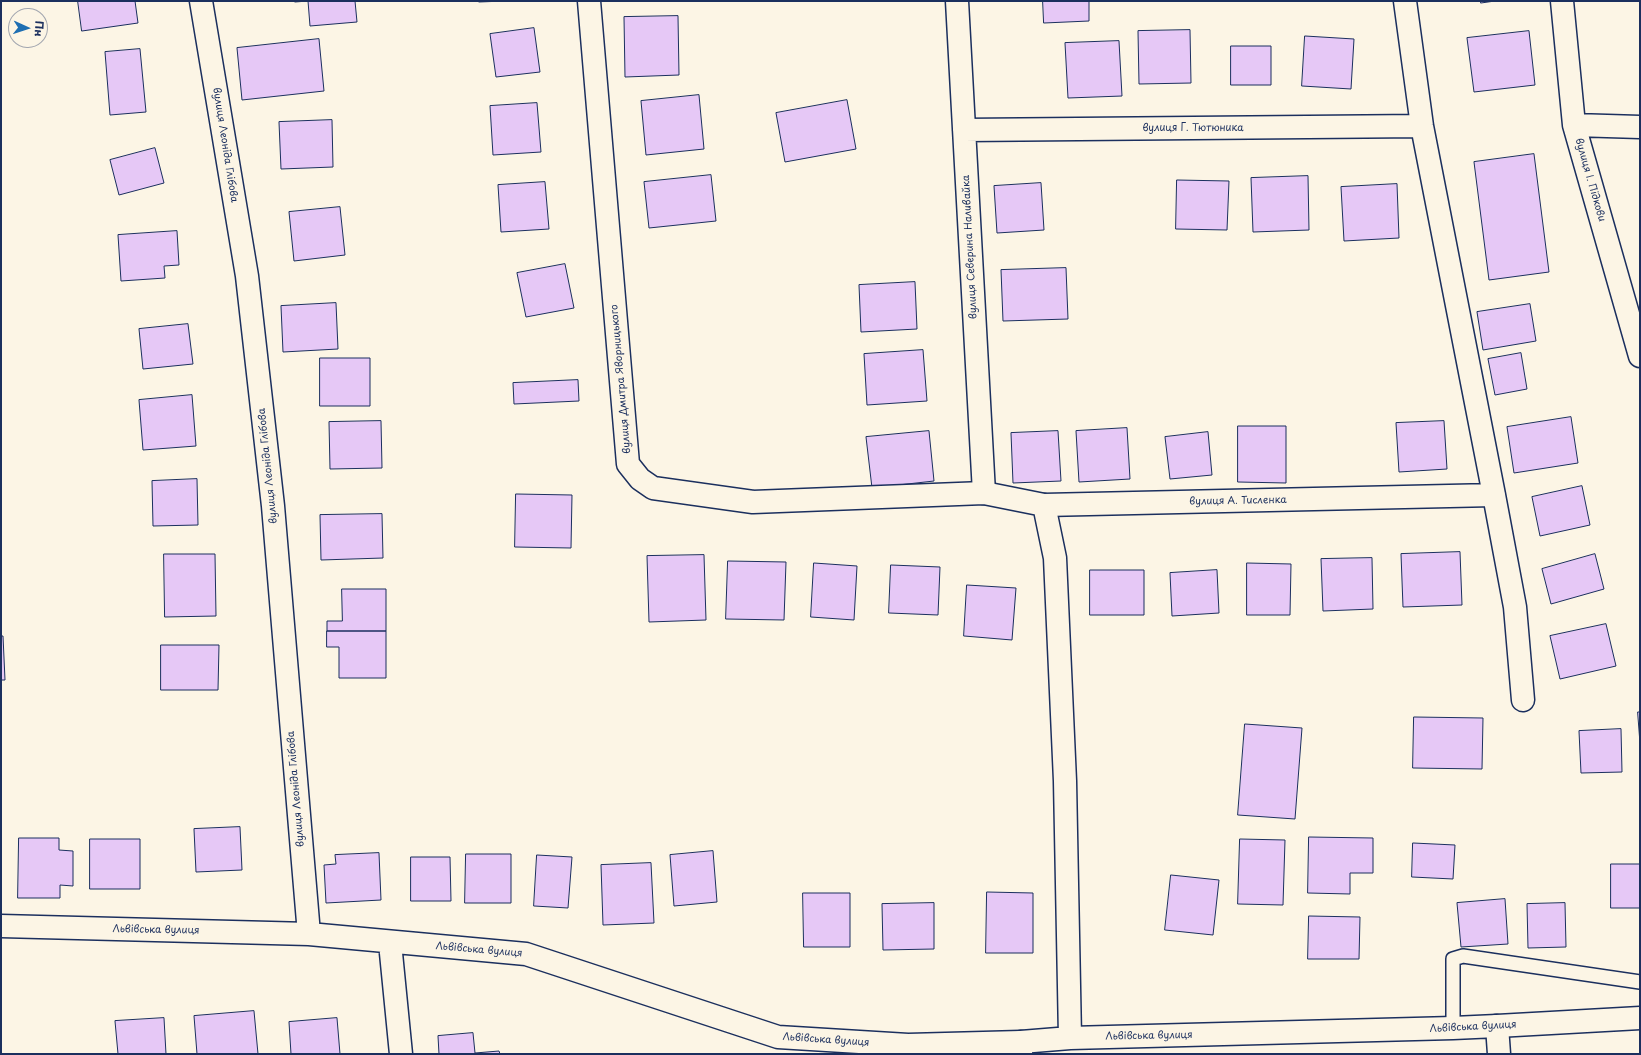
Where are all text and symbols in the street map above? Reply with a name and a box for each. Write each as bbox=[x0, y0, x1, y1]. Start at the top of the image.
north arrow bbox=[8, 8, 48, 48]
text: Пн bbox=[31, 20, 48, 37]
street label: вулиця Леоніда Глібова bbox=[210, 87, 240, 203]
street label: вулиця Г. Тютюника bbox=[1142, 122, 1244, 134]
street label: вулиця І. Підкови bbox=[1572, 137, 1608, 223]
street label: вулиця Северина Наливайка bbox=[960, 175, 980, 319]
street label: вулиця Дмитра Яворницького bbox=[608, 304, 634, 454]
street label: вулиця Леоніда Глібова bbox=[256, 407, 280, 525]
street label: вулиця А. Тисленка bbox=[1189, 494, 1287, 508]
street label: вулиця Леоніда Глібова bbox=[285, 730, 307, 848]
street label: Львівська вулиця bbox=[112, 923, 200, 937]
street label: Львівська вулиця bbox=[435, 940, 523, 960]
street label: Львівська вулиця bbox=[1429, 1019, 1517, 1035]
street label: Львівська вулиця bbox=[1105, 1029, 1193, 1043]
street label: Львівська вулиця bbox=[782, 1031, 870, 1049]

